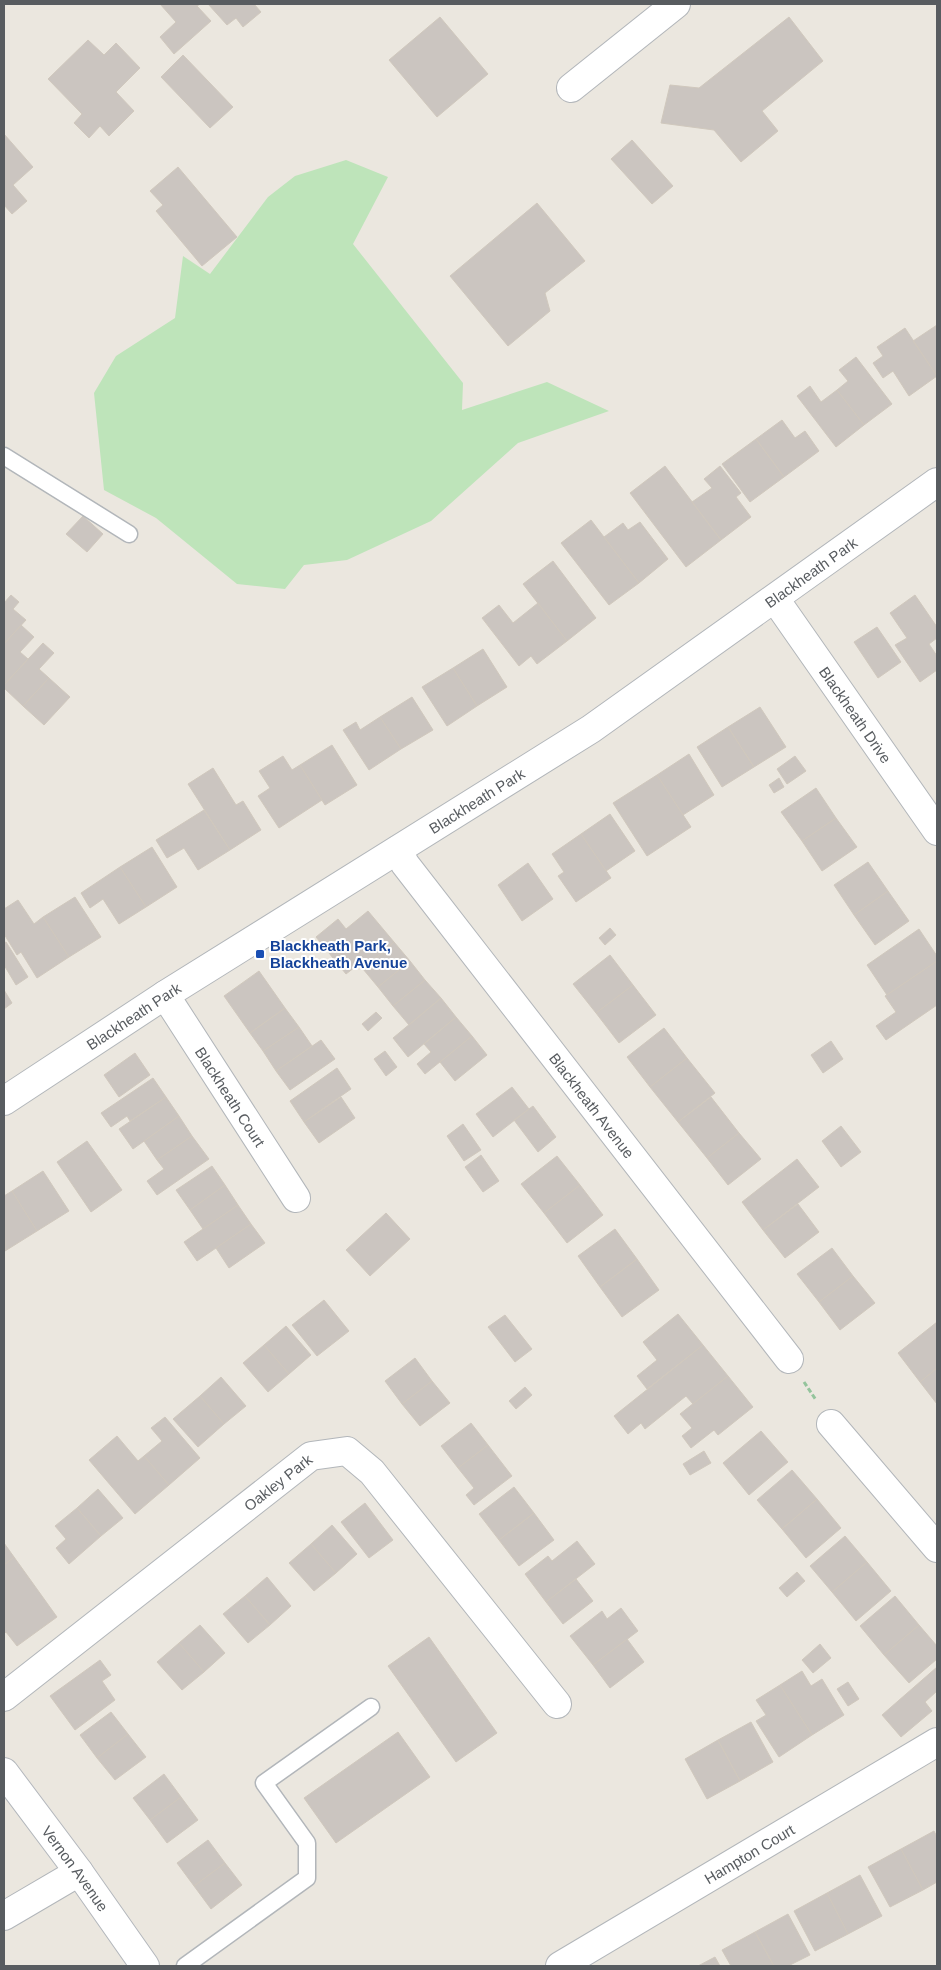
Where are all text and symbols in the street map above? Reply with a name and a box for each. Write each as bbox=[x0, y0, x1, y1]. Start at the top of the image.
street label: Blackheath Park bbox=[761, 533, 861, 611]
street label: Blackheath Drive bbox=[816, 663, 895, 766]
street label: Blackheath Park bbox=[426, 764, 528, 837]
place label: Blackheath Park, Blackheath Avenue bbox=[270, 937, 407, 971]
marker: Blackheath Park, Blackheath Avenue bbox=[254, 948, 266, 960]
street label: Blackheath Park bbox=[83, 979, 184, 1053]
street label: Blackheath Court bbox=[192, 1044, 269, 1150]
street label: Blackheath Avenue bbox=[546, 1049, 638, 1161]
street label: Oakley Park bbox=[240, 1450, 316, 1514]
street label: Hampton Court bbox=[701, 1820, 798, 1887]
street label: Vernon Avenue bbox=[39, 1822, 112, 1914]

